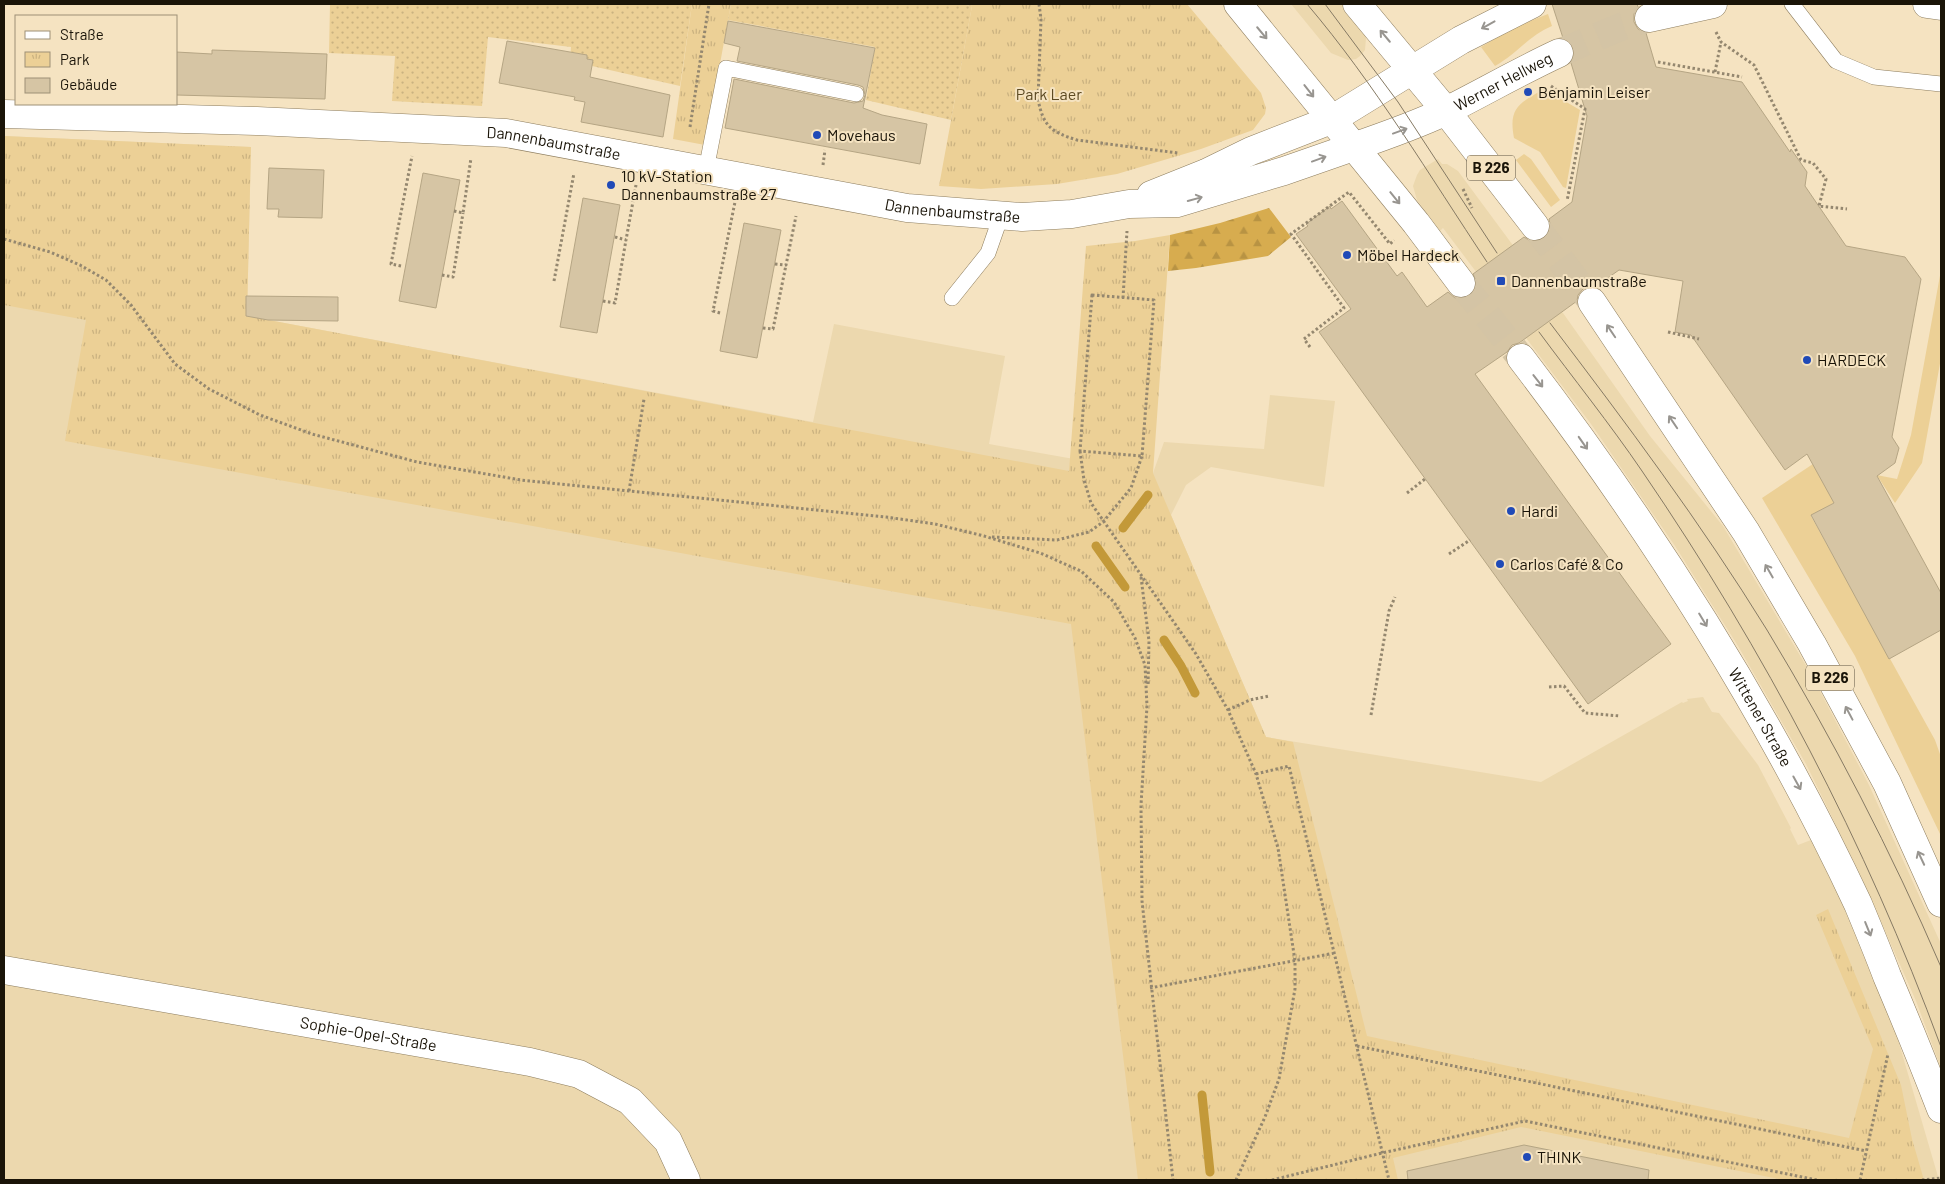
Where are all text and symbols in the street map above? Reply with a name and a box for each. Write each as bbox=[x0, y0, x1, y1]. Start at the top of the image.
legend bbox=[15, 15, 178, 105]
one-way arrow bbox=[1481, 21, 1496, 30]
text: Straße bbox=[60, 25, 104, 43]
one-way arrow bbox=[1257, 26, 1268, 39]
one-way arrow bbox=[1379, 30, 1390, 43]
street label: Werner Hellweg bbox=[1450, 48, 1555, 114]
text: Park bbox=[60, 50, 90, 68]
text: Gebäude bbox=[60, 75, 117, 93]
place label: Benjamin Leiser bbox=[1538, 82, 1650, 101]
park label: Park Laer bbox=[1016, 84, 1082, 103]
one-way arrow bbox=[1304, 84, 1314, 98]
marker: Benjamin Leiser bbox=[1522, 86, 1534, 98]
street label: Dannenbaumstraße bbox=[486, 122, 622, 163]
place label: Movehaus bbox=[827, 125, 896, 144]
one-way arrow bbox=[1391, 126, 1407, 135]
marker: Movehaus bbox=[811, 129, 823, 141]
one-way arrow bbox=[1311, 154, 1326, 163]
road number: B 226 bbox=[1467, 156, 1515, 180]
place label: 10 kV-Station Dannenbaumstraße 27 bbox=[621, 166, 777, 203]
marker: 10 kV-Station Dannenbaumstraße 27 bbox=[605, 179, 617, 191]
one-way arrow bbox=[1390, 191, 1401, 204]
one-way arrow bbox=[1186, 193, 1202, 203]
street label: Dannenbaumstraße bbox=[883, 194, 1021, 226]
place label: Möbel Hardeck bbox=[1357, 245, 1459, 264]
marker: Möbel Hardeck bbox=[1341, 249, 1353, 261]
place label: Dannenbaumstraße bbox=[1511, 271, 1647, 290]
marker: Dannenbaumstraße bbox=[1495, 275, 1507, 287]
one-way arrow bbox=[1606, 324, 1616, 338]
place label: HARDECK bbox=[1817, 350, 1886, 369]
marker: HARDECK bbox=[1801, 354, 1813, 366]
one-way arrow bbox=[1532, 374, 1543, 387]
one-way arrow bbox=[1668, 415, 1678, 429]
one-way arrow bbox=[1578, 436, 1588, 450]
place label: Hardi bbox=[1521, 501, 1558, 520]
marker: Hardi bbox=[1505, 505, 1517, 517]
place label: Carlos Café & Co bbox=[1510, 554, 1623, 573]
marker: Carlos Café & Co bbox=[1494, 558, 1506, 570]
one-way arrow bbox=[1764, 564, 1774, 579]
one-way arrow bbox=[1698, 612, 1708, 626]
street label: Wittener Straße bbox=[1725, 664, 1797, 770]
road number: B 226 bbox=[1806, 666, 1854, 690]
one-way arrow bbox=[1844, 706, 1853, 721]
one-way arrow bbox=[1792, 776, 1802, 791]
one-way arrow bbox=[1916, 851, 1925, 866]
one-way arrow bbox=[1864, 921, 1873, 936]
street label: Sophie-Opel-Straße bbox=[299, 1012, 438, 1055]
place label: THINK bbox=[1537, 1147, 1582, 1166]
marker: THINK bbox=[1521, 1151, 1533, 1163]

